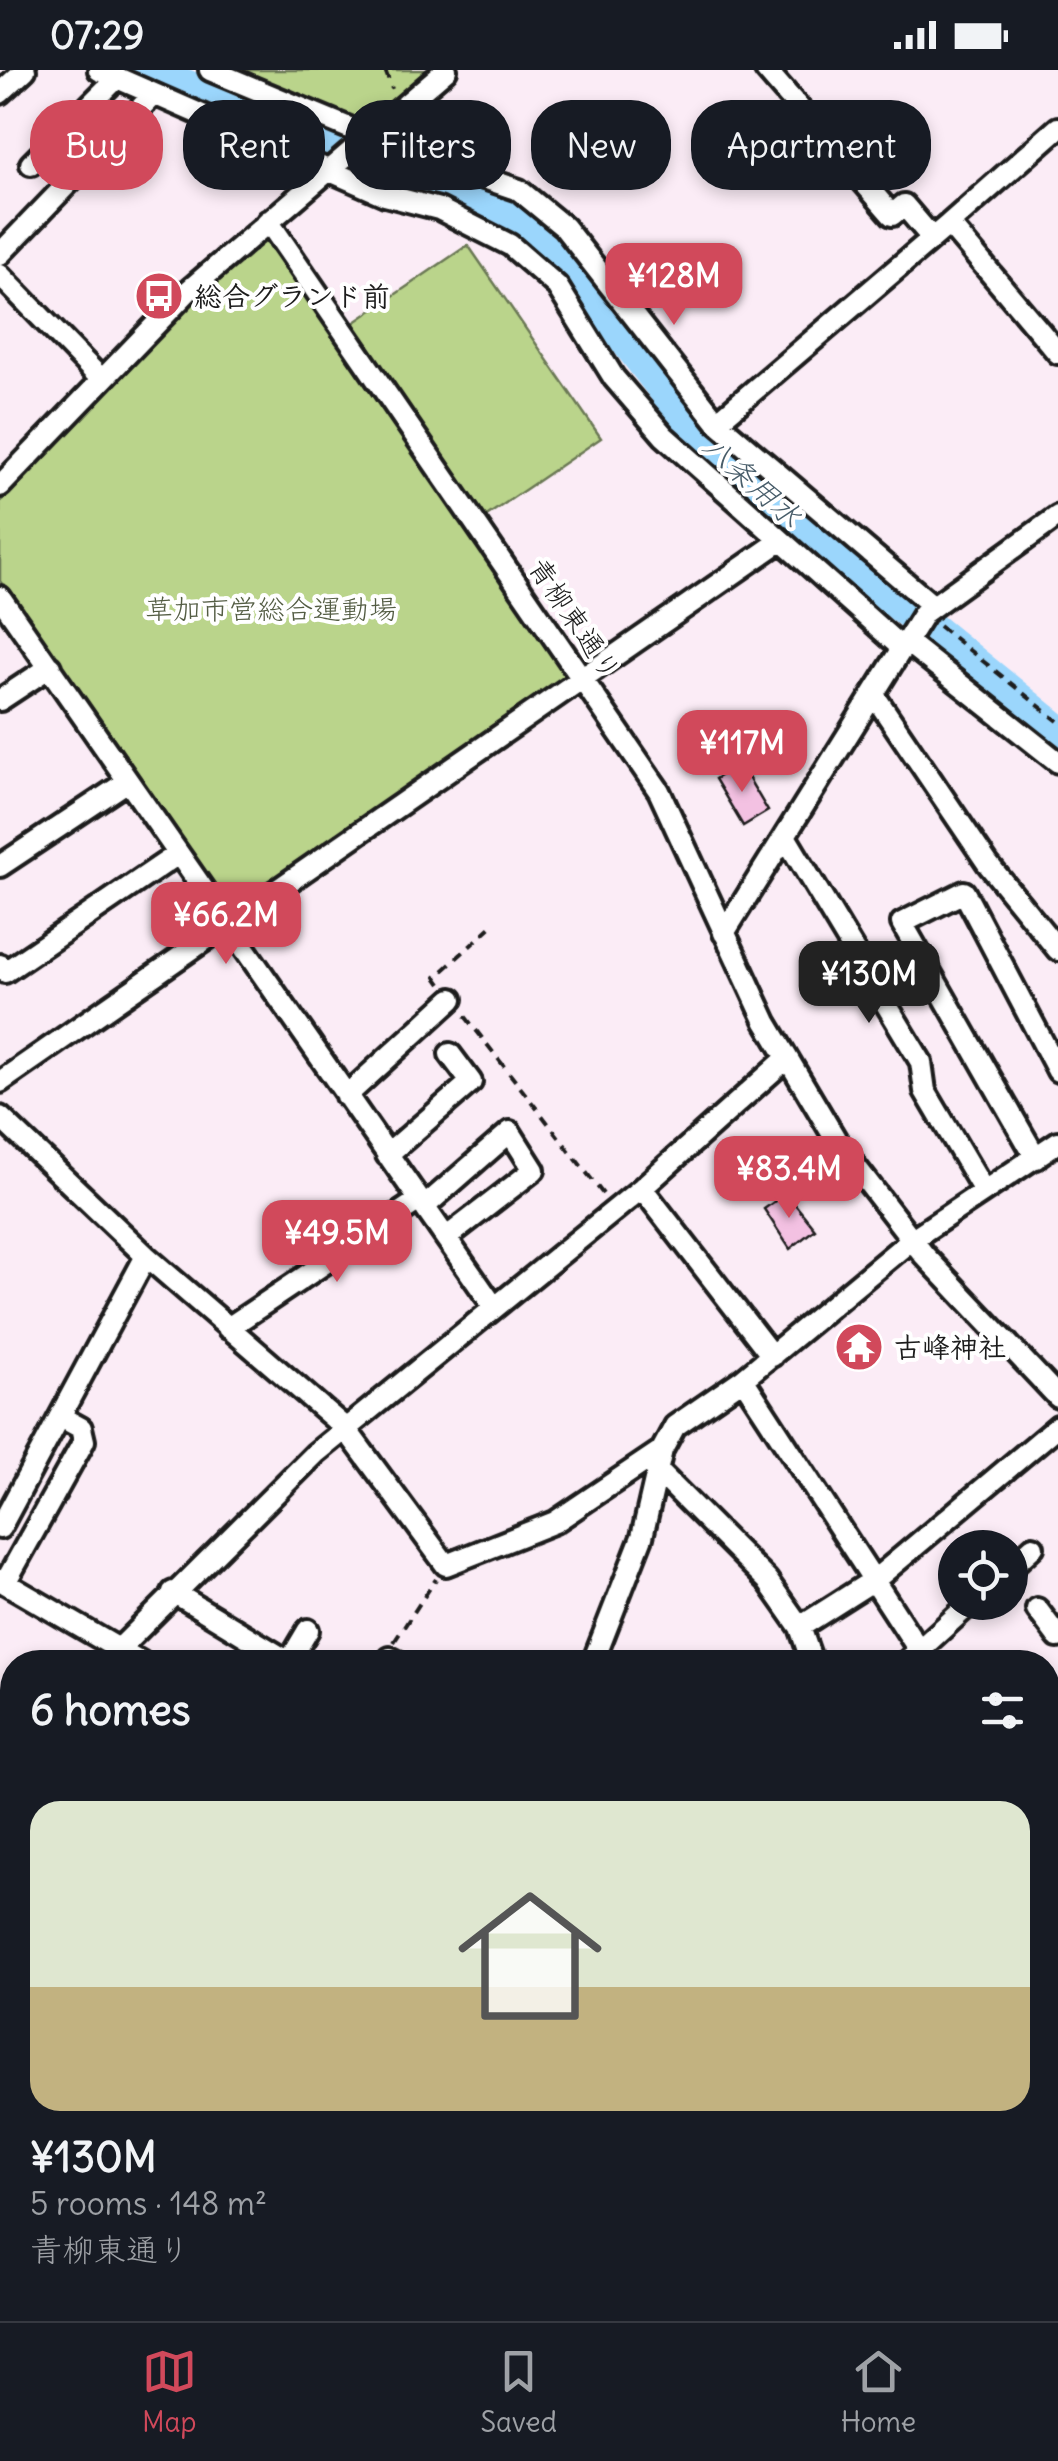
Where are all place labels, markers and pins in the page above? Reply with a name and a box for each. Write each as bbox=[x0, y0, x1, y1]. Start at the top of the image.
pin: ¥128M bbox=[604, 243, 744, 328]
bus stop icon: 総合グランド前 bbox=[133, 270, 185, 322]
place label: 総合グランド前 bbox=[194, 278, 390, 314]
pin: ¥117M bbox=[672, 710, 812, 795]
pin: ¥66.2M bbox=[145, 882, 307, 967]
pin: ¥130M bbox=[799, 941, 939, 1026]
pin: ¥83.4M bbox=[708, 1136, 870, 1221]
pin: ¥49.5M bbox=[256, 1200, 418, 1285]
temple icon: 古峰神社 bbox=[833, 1321, 885, 1373]
place label: 古峰神社 bbox=[894, 1329, 1006, 1365]

